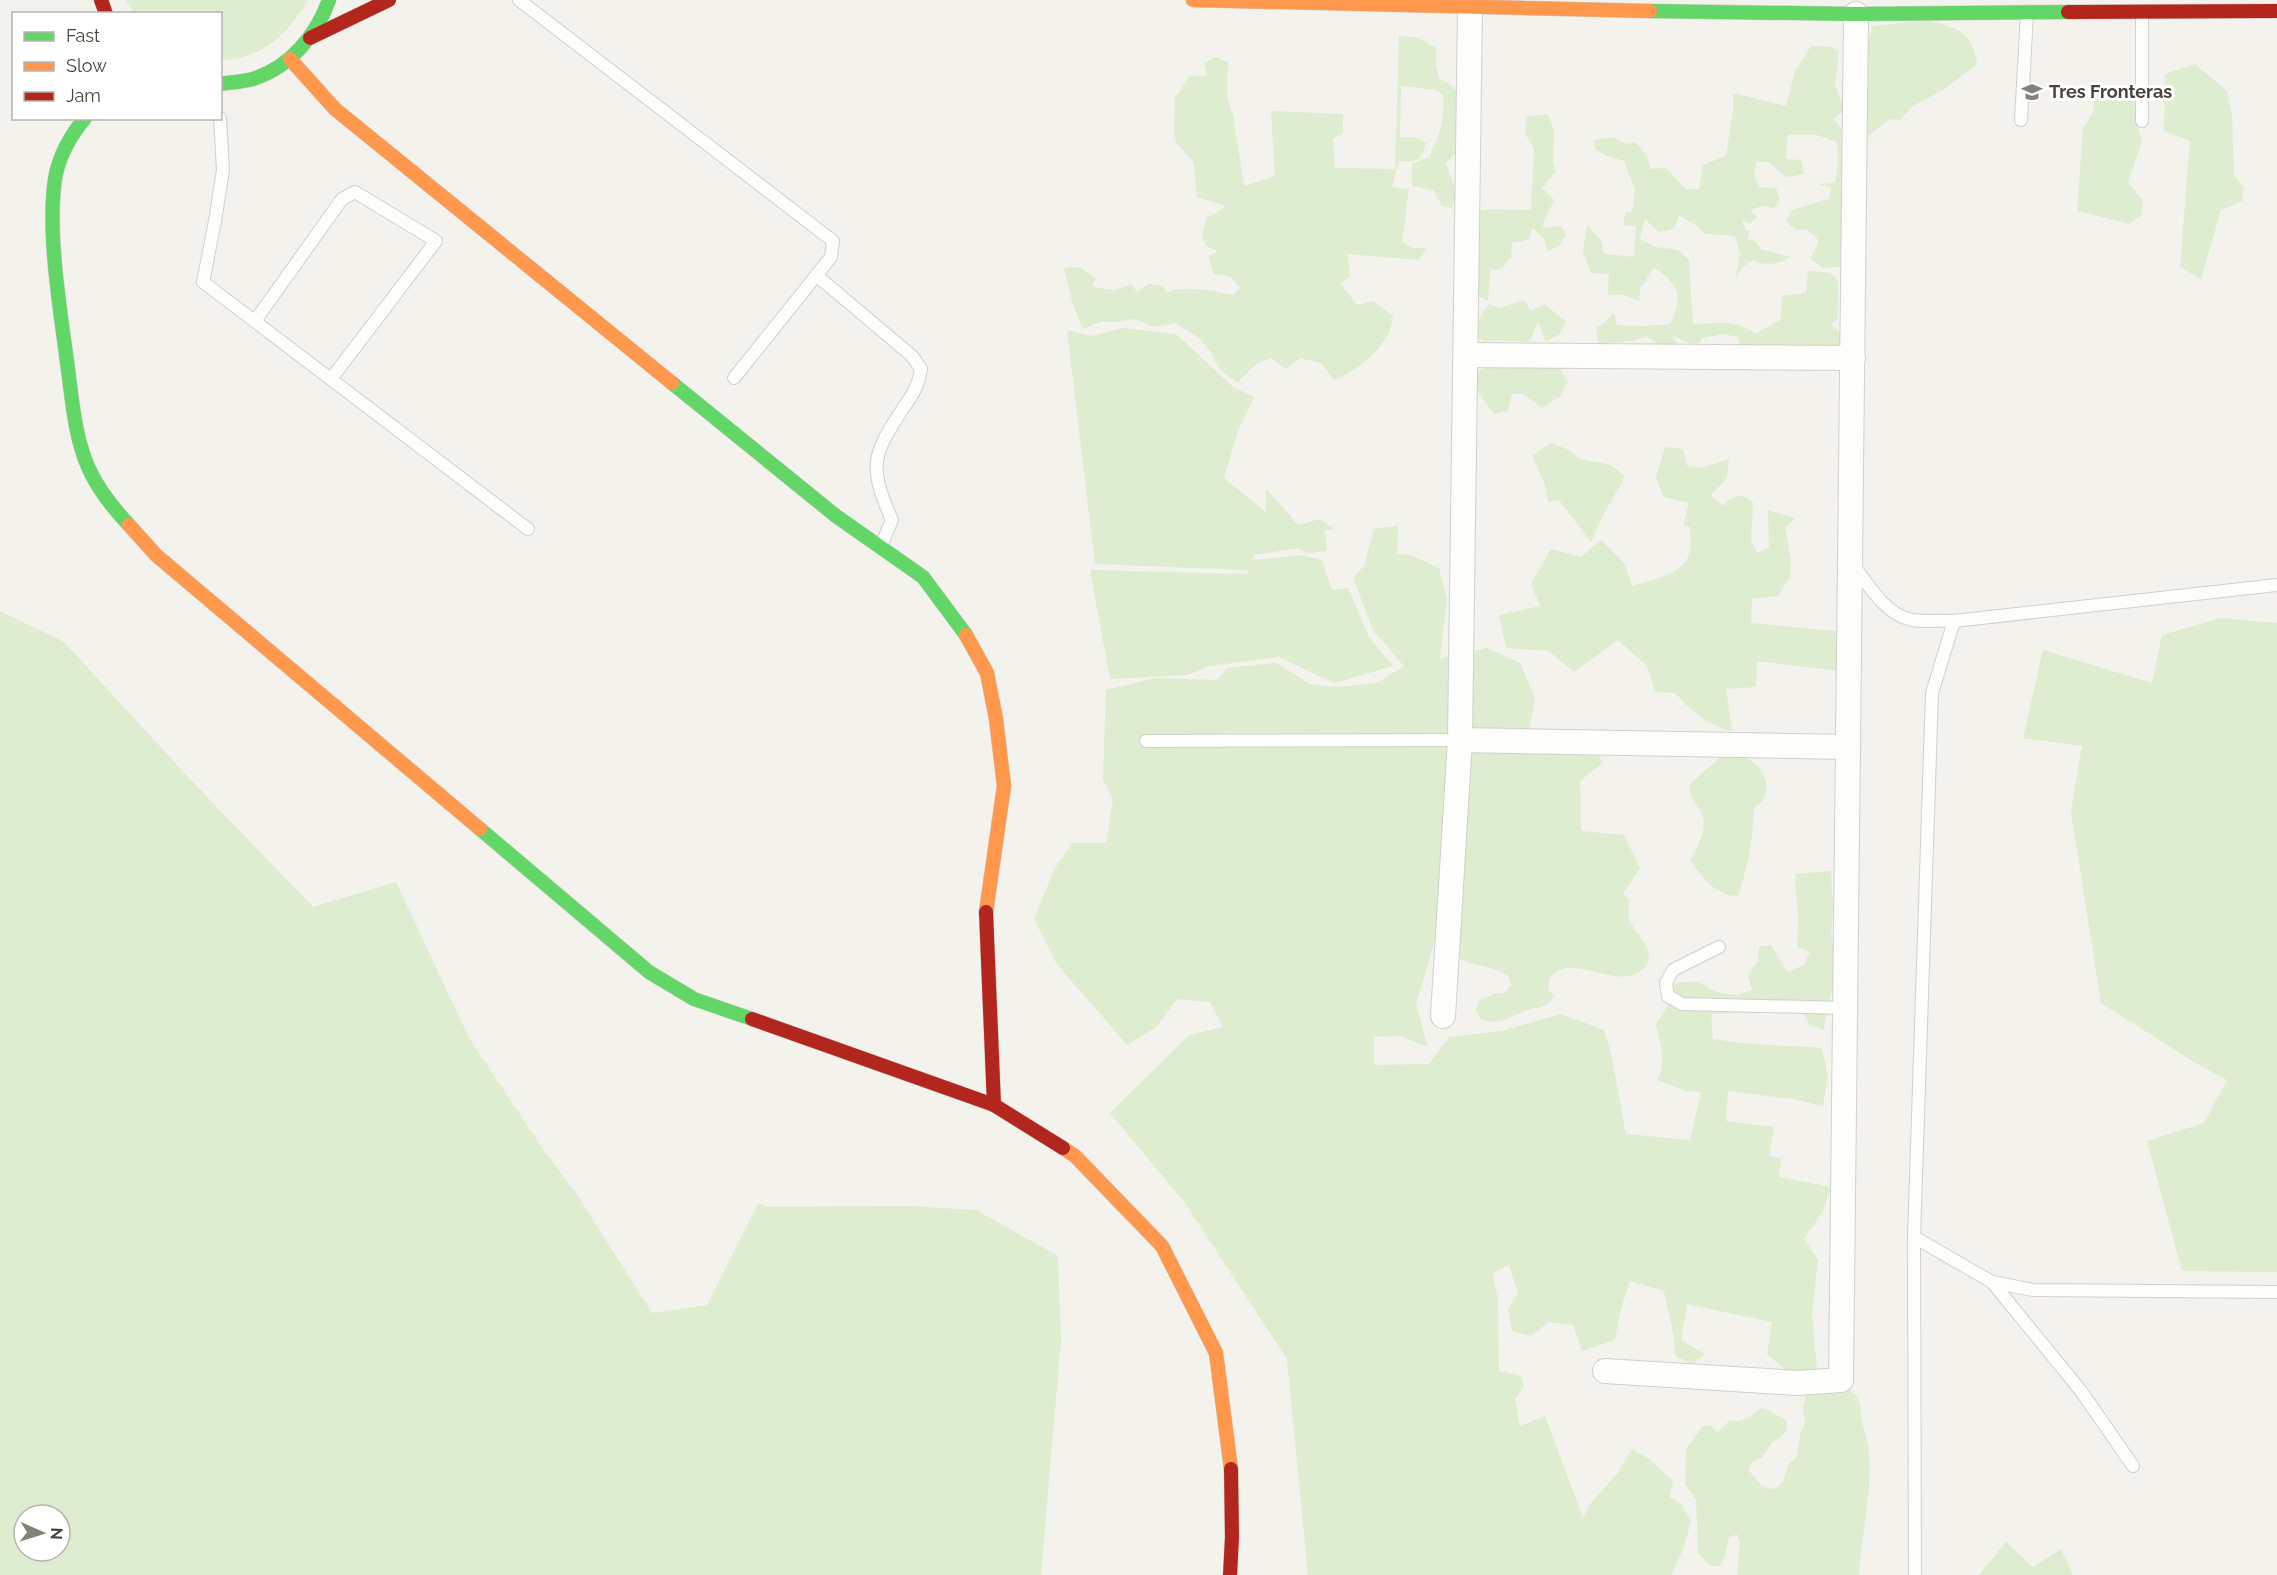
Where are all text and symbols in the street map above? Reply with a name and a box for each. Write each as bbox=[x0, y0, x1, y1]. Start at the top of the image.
legend bbox=[12, 12, 222, 120]
text: Fast bbox=[66, 25, 100, 46]
text: Slow bbox=[66, 55, 107, 76]
school or university icon: Tres Fronteras bbox=[2020, 80, 2044, 104]
place label: Tres Fronteras bbox=[2049, 81, 2172, 102]
text: Jam bbox=[66, 85, 101, 106]
north arrow bbox=[12, 1503, 72, 1563]
text: N bbox=[47, 1527, 66, 1540]

